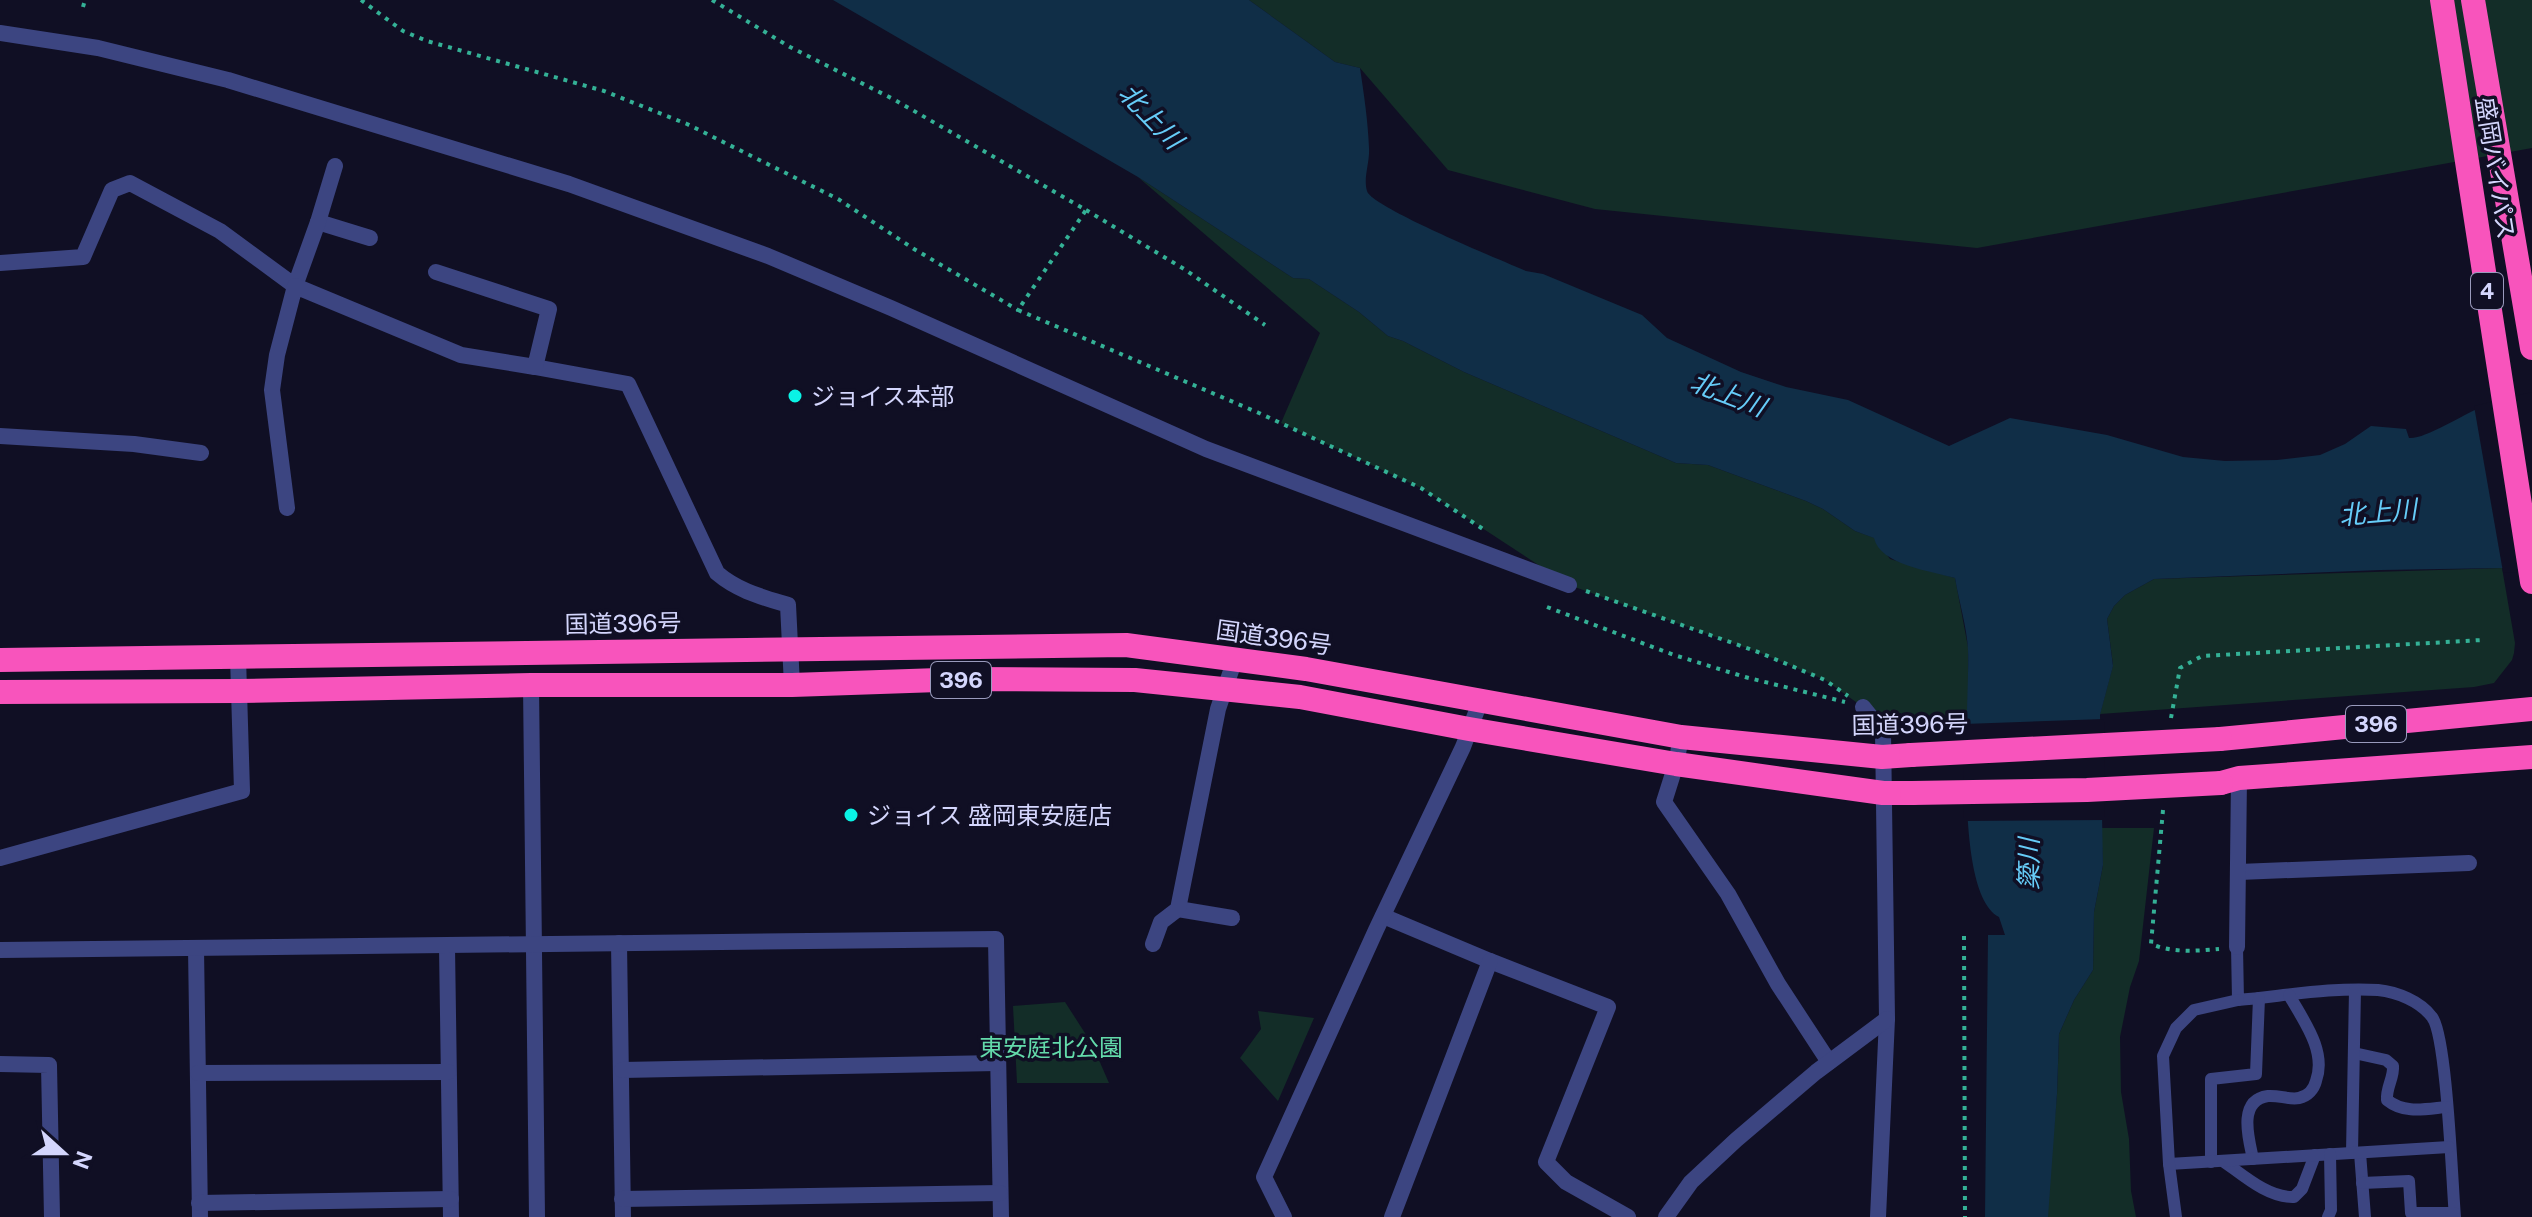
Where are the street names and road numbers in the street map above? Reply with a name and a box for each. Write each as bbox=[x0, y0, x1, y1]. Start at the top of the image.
street label: 盛岡バイパス bbox=[2471, 95, 2521, 241]
road number: 4 bbox=[2471, 273, 2503, 309]
street label: 国道396号 bbox=[564, 608, 682, 638]
street label: 国道396号 bbox=[1214, 615, 1334, 659]
road number: 396 bbox=[931, 662, 991, 698]
road number: 396 bbox=[2346, 706, 2406, 742]
street label: 国道396号 bbox=[1851, 709, 1969, 739]

